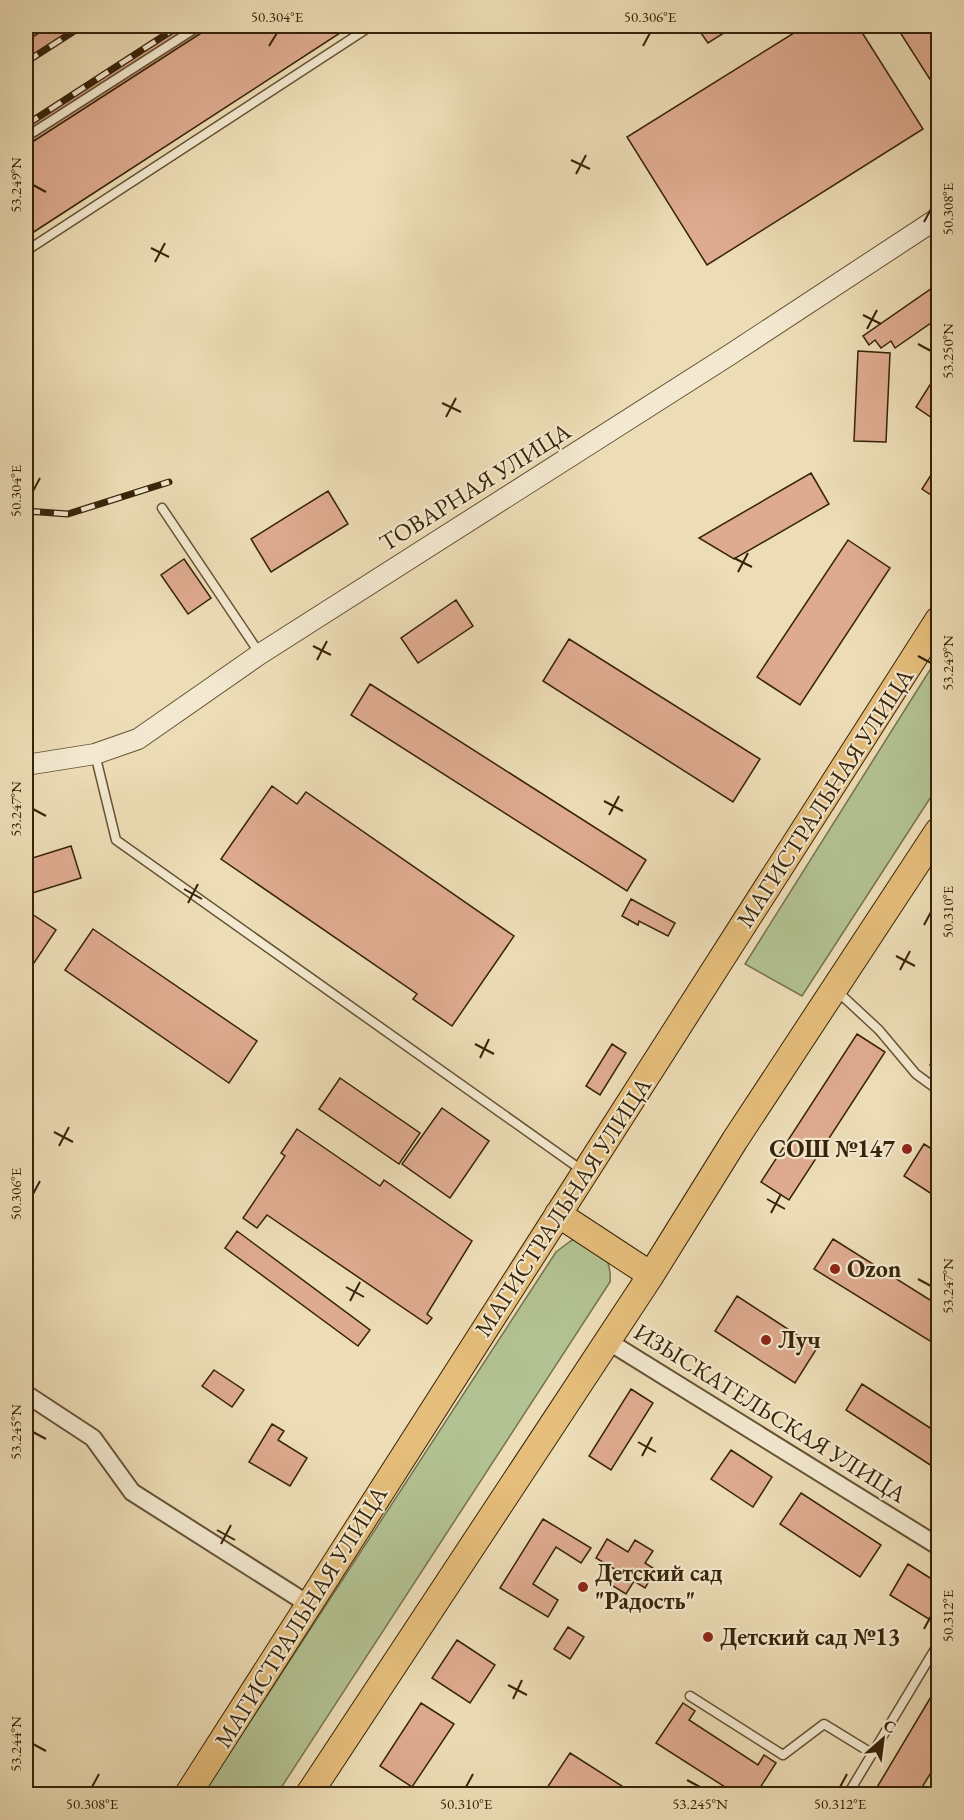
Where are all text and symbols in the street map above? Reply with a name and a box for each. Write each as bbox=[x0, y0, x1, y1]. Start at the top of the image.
text: 50.304°E bbox=[251, 7, 304, 26]
text: 50.306°E bbox=[624, 7, 677, 26]
text: 53.249°N bbox=[6, 157, 25, 213]
text: 50.308°E bbox=[938, 182, 957, 235]
text: 53.250°N bbox=[938, 323, 957, 379]
street label: ТОВАРНАЯ УЛИЦА bbox=[373, 415, 577, 558]
text: 50.304°E bbox=[6, 464, 25, 517]
text: 53.249°N bbox=[938, 635, 957, 691]
street label: МАГИСТРАЛЬНАЯ УЛИЦА bbox=[729, 662, 920, 933]
text: 53.247°N bbox=[6, 781, 25, 837]
text: 50.310°E bbox=[938, 885, 957, 938]
street label: МАГИСТРАЛЬНАЯ УЛИЦА bbox=[467, 1071, 658, 1342]
place label: СОШ №147 bbox=[769, 1133, 895, 1164]
marker: СОШ №147 bbox=[900, 1142, 914, 1156]
text: 50.306°E bbox=[6, 1167, 25, 1220]
place label: Ozon bbox=[847, 1253, 902, 1284]
text: 53.247°N bbox=[938, 1258, 957, 1314]
marker: Ozon bbox=[828, 1262, 842, 1276]
street label: ИЗЫСКАТЕЛЬСКАЯ УЛИЦА bbox=[628, 1316, 913, 1510]
place label: Луч bbox=[778, 1324, 821, 1356]
marker: Луч bbox=[759, 1333, 773, 1347]
text: 53.245°N bbox=[6, 1404, 25, 1460]
street label: МАГИСТРАЛЬНАЯ УЛИЦА bbox=[207, 1480, 394, 1753]
place label: Детский сад "Радость" bbox=[595, 1557, 723, 1616]
marker: Детский сад "Радость" bbox=[576, 1580, 590, 1594]
text: 50.312°E bbox=[938, 1589, 957, 1642]
place label: Детский сад №13 bbox=[720, 1621, 900, 1652]
marker: Детский сад №13 bbox=[701, 1630, 715, 1644]
north arrow bbox=[853, 1709, 913, 1769]
text: С bbox=[880, 1714, 900, 1738]
text: 53.244°N bbox=[6, 1716, 25, 1772]
text: 50.308°E bbox=[66, 1794, 119, 1813]
text: 50.310°E bbox=[440, 1794, 493, 1813]
text: 53.245°N bbox=[672, 1794, 728, 1813]
text: 50.312°E bbox=[814, 1794, 867, 1813]

